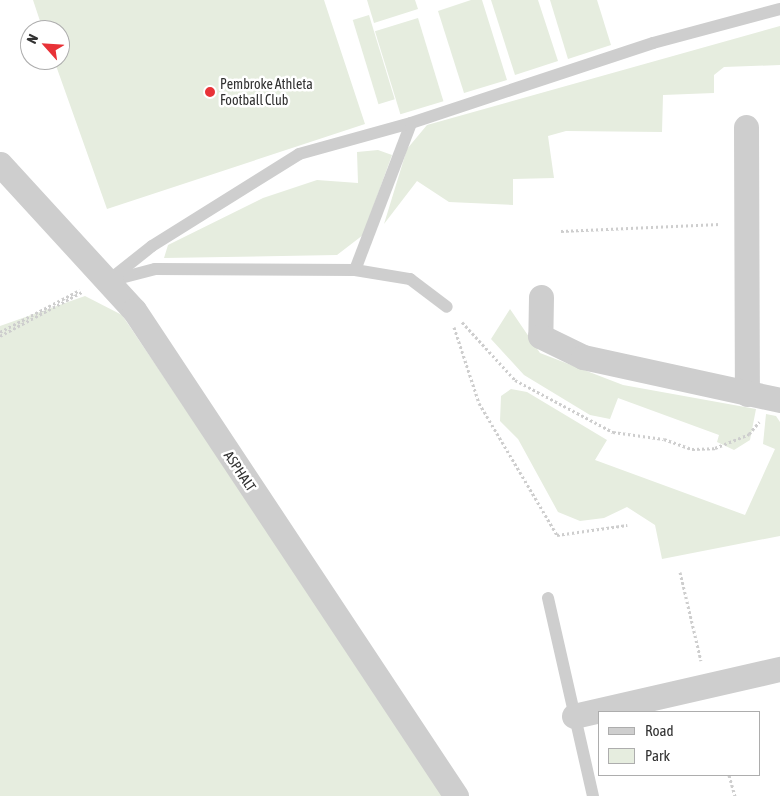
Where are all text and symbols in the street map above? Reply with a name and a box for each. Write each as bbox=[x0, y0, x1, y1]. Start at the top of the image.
north arrow bbox=[20, 20, 70, 70]
text: N bbox=[23, 32, 41, 46]
place label: Pembroke Athleta Football Club bbox=[220, 76, 313, 108]
marker: Pembroke Athleta Football Club bbox=[204, 86, 216, 98]
street label: ASPHALT bbox=[220, 448, 260, 494]
legend bbox=[598, 711, 760, 776]
text: Road bbox=[645, 722, 674, 739]
text: Park bbox=[645, 747, 670, 764]

